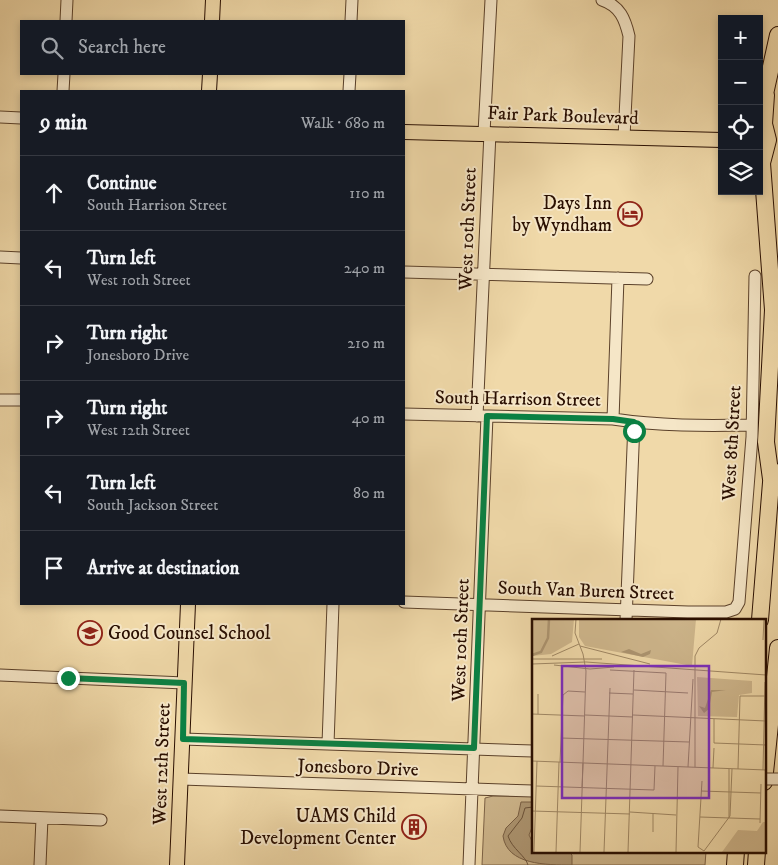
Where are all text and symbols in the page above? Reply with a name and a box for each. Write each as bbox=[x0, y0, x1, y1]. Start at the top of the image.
map controls bbox=[718, 15, 763, 195]
button: + bbox=[718, 15, 763, 60]
search box bbox=[20, 20, 405, 75]
icon: search bbox=[38, 34, 66, 62]
text: Search here bbox=[78, 36, 166, 59]
button: − bbox=[718, 60, 763, 105]
street label: Fair Park Boulevard bbox=[487, 102, 640, 130]
button: locate bbox=[718, 105, 763, 150]
text: 9 min bbox=[40, 110, 87, 136]
text: Walk · 680 m bbox=[301, 113, 385, 133]
button: layers bbox=[718, 150, 763, 195]
street label: West 10th Street bbox=[454, 167, 482, 292]
text: Continue bbox=[87, 172, 157, 195]
icon: ahead bbox=[40, 179, 68, 207]
text: 110 m bbox=[349, 183, 385, 203]
place label: Days Inn by Wyndham bbox=[512, 192, 612, 237]
text: South Harrison Street bbox=[87, 195, 227, 215]
hotel icon: Days Inn by Wyndham bbox=[617, 201, 643, 227]
text: Turn left bbox=[87, 247, 156, 270]
icon: left bbox=[40, 254, 68, 282]
text: 240 m bbox=[344, 258, 385, 278]
text: West 10th Street bbox=[87, 270, 191, 290]
text: Turn right bbox=[87, 322, 167, 345]
icon: right bbox=[40, 329, 68, 357]
text: 210 m bbox=[347, 333, 385, 353]
text: Jonesboro Drive bbox=[87, 345, 189, 365]
street label: West 8th Street bbox=[717, 385, 747, 502]
street label: South Harrison Street bbox=[435, 386, 601, 412]
text: Turn right bbox=[87, 397, 167, 420]
icon: right bbox=[40, 404, 68, 432]
text: 40 m bbox=[352, 408, 385, 428]
text: West 12th Street bbox=[87, 420, 190, 440]
route start bbox=[623, 420, 646, 443]
text: Turn left bbox=[87, 472, 156, 495]
icon: left bbox=[40, 479, 68, 507]
text: 80 m bbox=[353, 483, 385, 503]
text: South Jackson Street bbox=[87, 495, 218, 515]
icon: arrive bbox=[40, 554, 68, 582]
text: Arrive at destination bbox=[87, 557, 239, 580]
street label: South Van Buren Street bbox=[497, 576, 675, 606]
street label: West 10th Street bbox=[447, 578, 475, 703]
inset map bbox=[532, 619, 766, 852]
school or university icon: Good Counsel School bbox=[77, 620, 103, 646]
place label: Good Counsel School bbox=[108, 622, 271, 645]
route end bbox=[57, 667, 80, 690]
street label: West 12th Street bbox=[148, 703, 176, 826]
street label: Jonesboro Drive bbox=[295, 754, 419, 782]
place label: UAMS Child Development Center bbox=[240, 805, 397, 850]
building icon: UAMS Child Development Center bbox=[401, 814, 427, 840]

